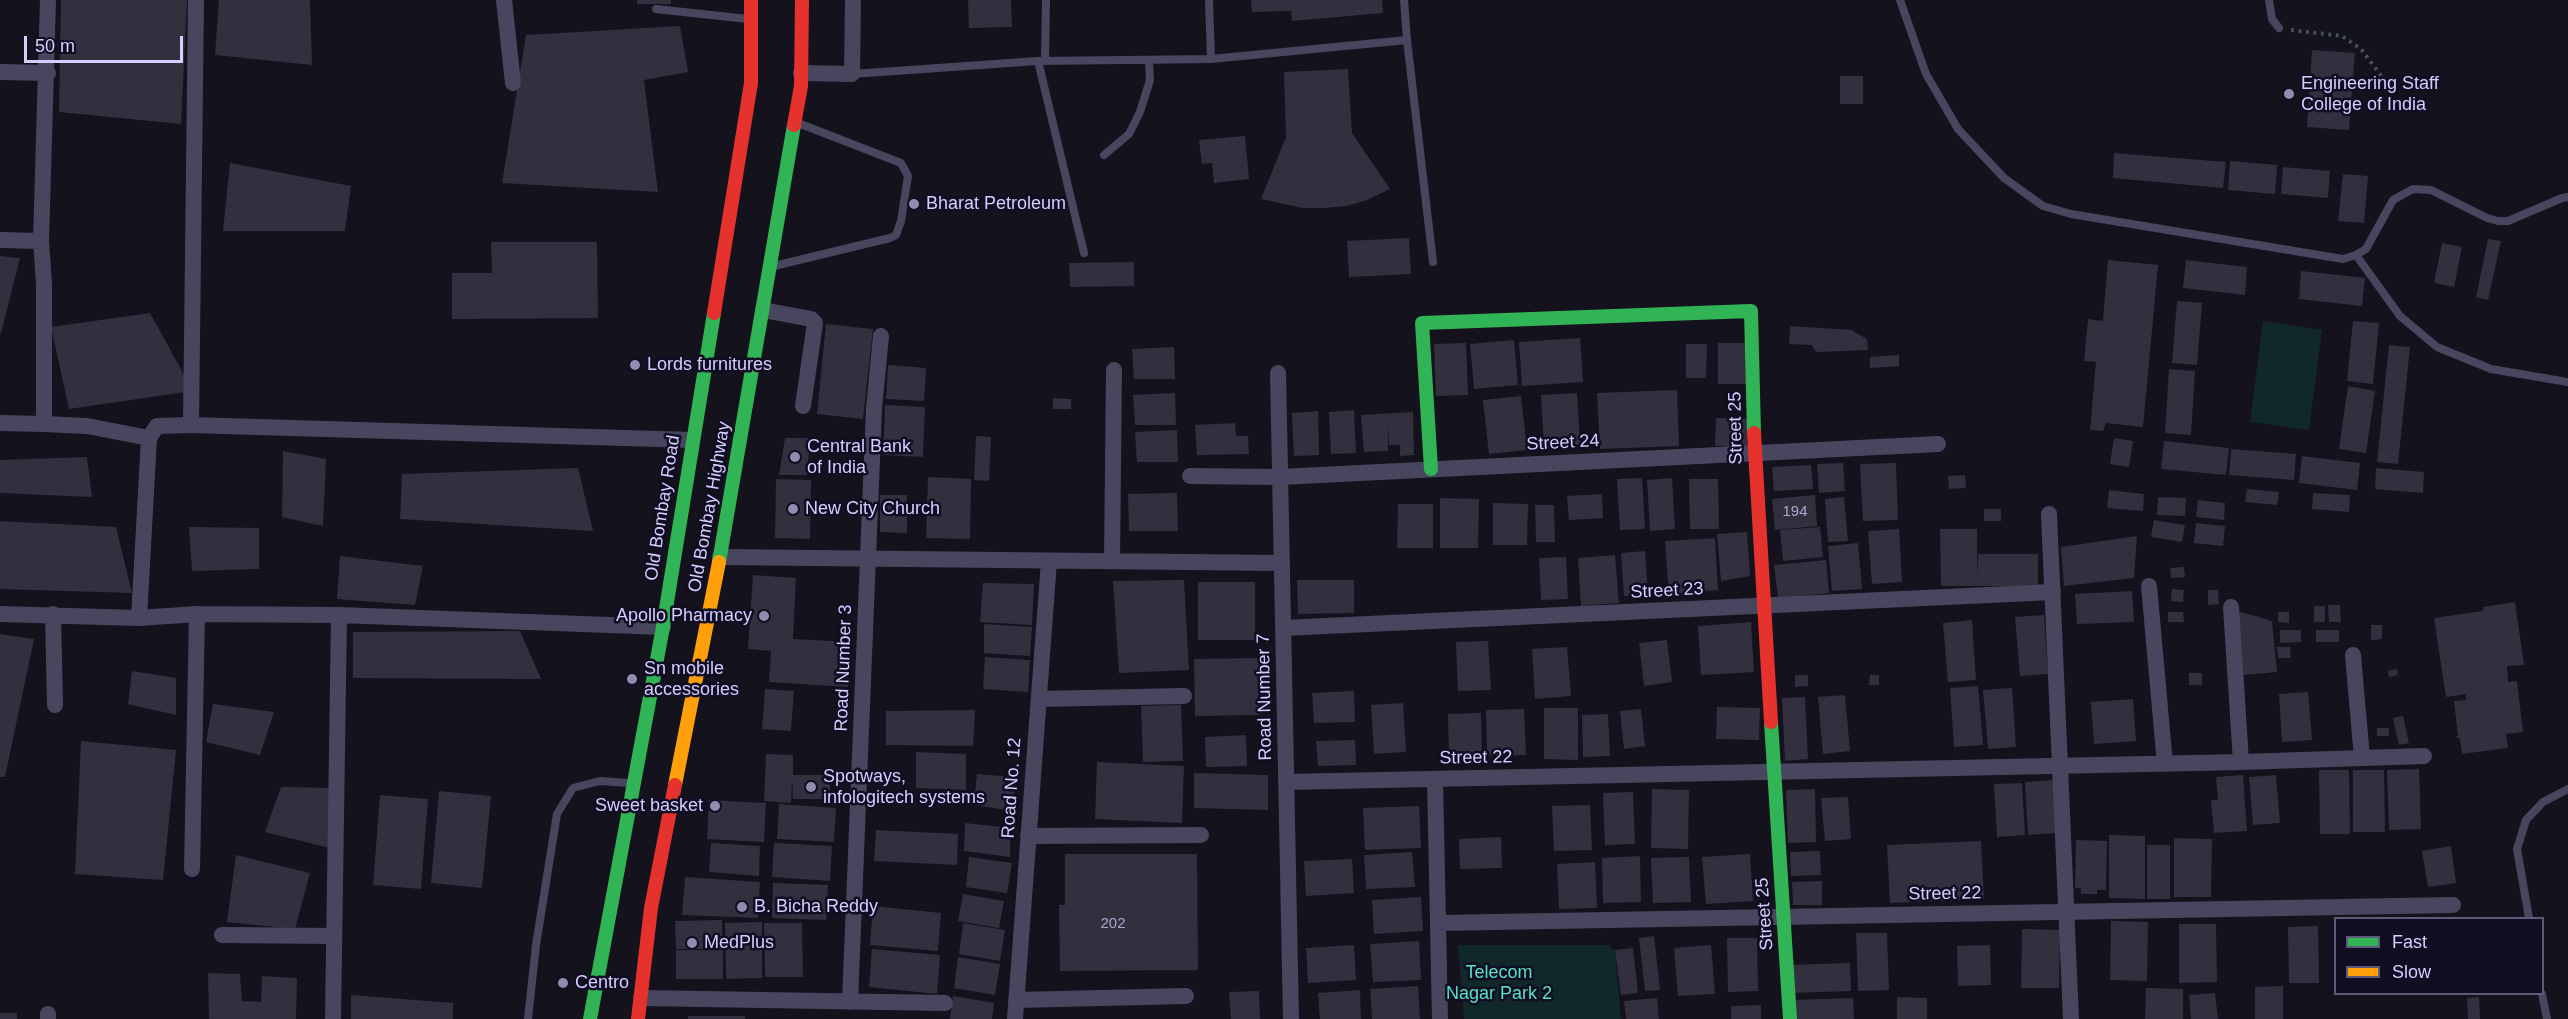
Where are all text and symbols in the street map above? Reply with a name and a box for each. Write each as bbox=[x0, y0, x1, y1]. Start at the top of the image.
scale bar bbox=[27, 24, 186, 62]
text: 50 m bbox=[35, 36, 75, 56]
place label: Engineering Staff College of India bbox=[2301, 73, 2439, 116]
marker: Engineering Staff College of India bbox=[2282, 87, 2296, 101]
place label: Bharat Petroleum bbox=[926, 193, 1066, 215]
marker: Bharat Petroleum bbox=[907, 197, 921, 211]
place label: Lords furnitures bbox=[647, 354, 772, 376]
marker: Lords furnitures bbox=[628, 358, 642, 372]
street label: Street 25 bbox=[1725, 391, 1747, 465]
street label: Old Bombay Highway bbox=[684, 420, 736, 594]
street label: Street 24 bbox=[1526, 430, 1600, 456]
street label: Old Bombay Road bbox=[641, 434, 685, 582]
place label: Central Bank of India bbox=[807, 436, 911, 478]
marker: Central Bank of India bbox=[788, 450, 802, 464]
place label: New City Church bbox=[805, 498, 940, 520]
marker: New City Church bbox=[786, 502, 800, 516]
house number: 194 bbox=[1782, 503, 1808, 521]
street label: Street 23 bbox=[1630, 578, 1704, 604]
street label: Road Number 3 bbox=[831, 604, 857, 732]
place label: Apollo Pharmacy bbox=[616, 605, 752, 627]
marker: Apollo Pharmacy bbox=[757, 609, 771, 623]
street label: Road Number 7 bbox=[1253, 633, 1277, 761]
place label: Sn mobile accessories bbox=[644, 658, 739, 700]
marker: Sn mobile accessories bbox=[625, 672, 639, 686]
street label: Road No. 12 bbox=[998, 737, 1026, 839]
street label: Street 22 bbox=[1439, 747, 1513, 769]
place label: Spotways, infologitech systems bbox=[823, 766, 985, 808]
marker: Spotways, infologitech systems bbox=[804, 780, 818, 794]
place label: Sweet basket bbox=[595, 795, 703, 817]
marker: Sweet basket bbox=[708, 799, 722, 813]
street label: Street 25 bbox=[1752, 877, 1778, 951]
street label: Street 22 bbox=[1908, 883, 1982, 905]
place label: B. Bicha Reddy bbox=[754, 896, 878, 918]
marker: B. Bicha Reddy bbox=[735, 900, 749, 914]
house number: 202 bbox=[1100, 915, 1126, 933]
legend bbox=[2334, 917, 2544, 995]
place label: MedPlus bbox=[704, 932, 774, 954]
text: Fast bbox=[2392, 932, 2427, 952]
marker: MedPlus bbox=[685, 936, 699, 950]
park label: Telecom Nagar Park 2 bbox=[1446, 962, 1552, 1004]
text: Slow bbox=[2392, 962, 2431, 982]
place label: Centro bbox=[575, 972, 629, 994]
marker: Centro bbox=[556, 976, 570, 990]

